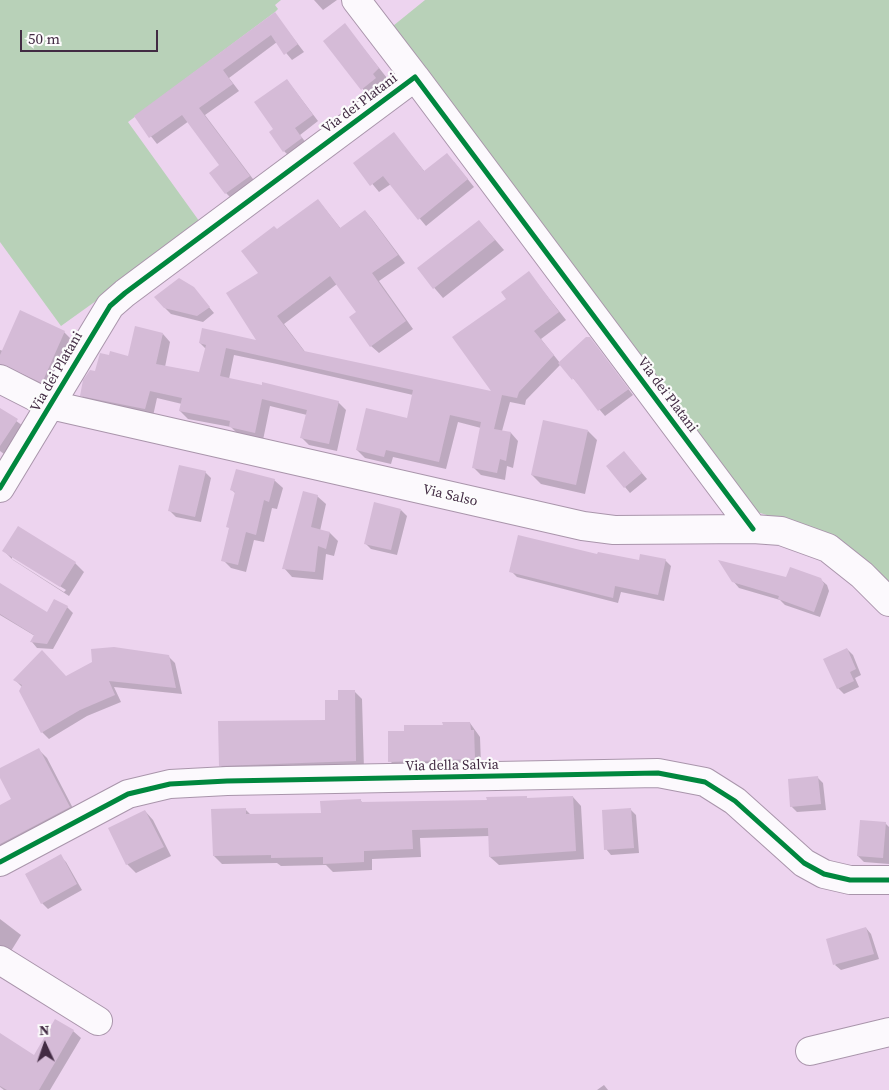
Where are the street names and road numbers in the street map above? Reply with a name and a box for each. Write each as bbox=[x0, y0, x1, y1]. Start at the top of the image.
street label: Via dei Platani bbox=[319, 70, 401, 138]
street label: Via dei Platani bbox=[27, 329, 87, 415]
street label: Via dei Platani bbox=[633, 354, 701, 436]
street label: Via Salso bbox=[421, 482, 479, 510]
street label: Via della Salvia bbox=[405, 757, 499, 775]

